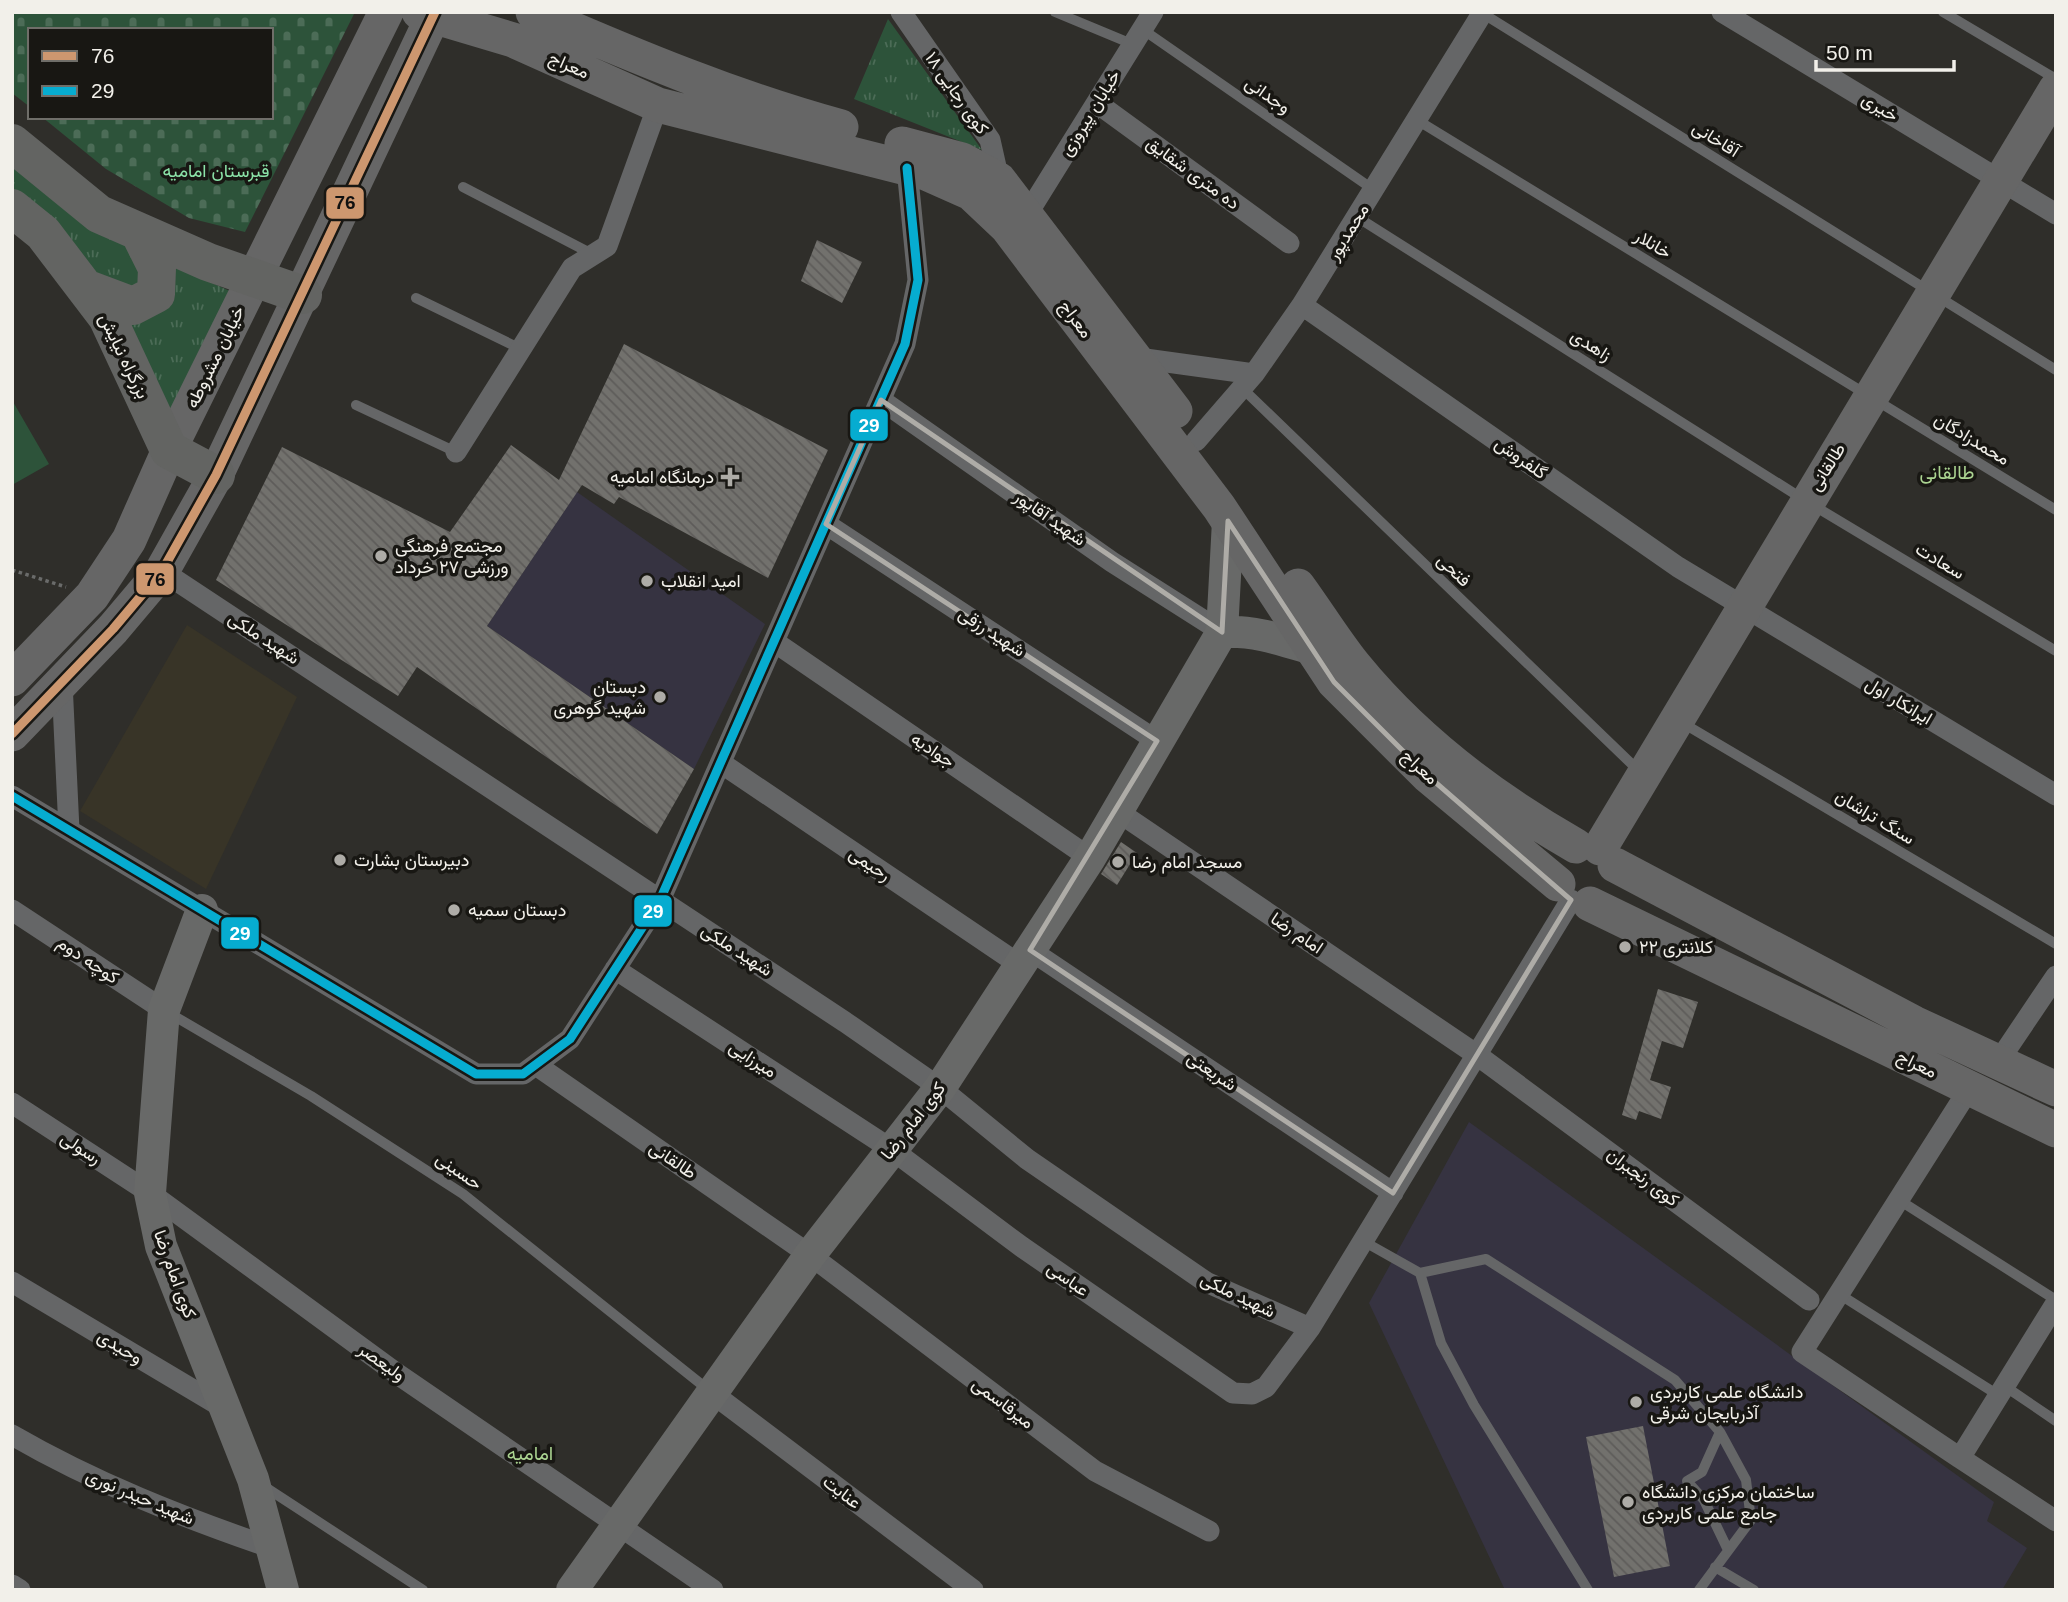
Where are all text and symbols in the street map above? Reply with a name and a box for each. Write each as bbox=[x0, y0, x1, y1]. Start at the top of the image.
legend bbox=[28, 28, 273, 119]
scale bar bbox=[1816, 28, 1954, 72]
text: 50 m bbox=[1826, 41, 1873, 64]
text: 76 bbox=[91, 44, 114, 67]
street label: معراج bbox=[545, 47, 592, 84]
street label: کوی رجایی ۱۸ bbox=[921, 48, 993, 139]
street label: خیابان پیروزی bbox=[1056, 66, 1126, 161]
street label: وجدانی bbox=[1241, 72, 1294, 119]
text: 29 bbox=[91, 79, 114, 102]
street label: خیری bbox=[1858, 88, 1902, 126]
street label: آقاخانی bbox=[1688, 117, 1745, 163]
street label: ده متری شقایق bbox=[1142, 133, 1243, 214]
park label: قبرستان امامیه bbox=[163, 161, 269, 182]
line badge: 76 bbox=[325, 186, 365, 220]
text: 76 bbox=[334, 192, 356, 213]
street label: محمدپور bbox=[1322, 200, 1375, 266]
street label: خانلار bbox=[1630, 225, 1675, 263]
street label: معراج bbox=[1054, 296, 1097, 343]
street label: خیابان مشروطه bbox=[182, 303, 249, 412]
street label: بزرگراه نیایش bbox=[94, 310, 153, 402]
street label: زاهدی bbox=[1567, 325, 1615, 366]
line badge: 29 bbox=[849, 408, 889, 442]
street label: محمدزادگان bbox=[1930, 409, 2013, 470]
text: 29 bbox=[858, 415, 880, 436]
street label: گلفروش bbox=[1491, 433, 1551, 484]
street label: طالقانی bbox=[1805, 440, 1850, 495]
district label: طالقانی bbox=[1920, 462, 1975, 484]
place label: درمانگاه امامیه bbox=[610, 467, 714, 488]
marker: درمانگاه امامیه bbox=[720, 467, 740, 487]
street label: شهید آقاپور bbox=[1008, 485, 1090, 552]
place label: مجتمع فرهنگی ورزشی ۲۷ خرداد bbox=[395, 536, 509, 578]
street label: سعادت bbox=[1912, 539, 1968, 583]
marker: مجتمع فرهنگی ورزشی ۲۷ خرداد bbox=[373, 548, 389, 564]
street label: فتحی bbox=[1432, 549, 1475, 591]
line badge: 76 bbox=[135, 562, 175, 596]
text: 76 bbox=[144, 569, 166, 590]
place label: امید انقلاب bbox=[661, 571, 741, 591]
marker: امید انقلاب bbox=[639, 573, 655, 589]
street label: شهید رزقی bbox=[955, 603, 1029, 662]
street label: شهید ملکی bbox=[224, 608, 303, 669]
street label: ایرانکار اول bbox=[1862, 673, 1936, 730]
place label: دبستان شهید گوهری bbox=[554, 677, 646, 719]
marker: دبستان شهید گوهری bbox=[652, 689, 668, 705]
street label: جوادیه bbox=[907, 728, 958, 772]
street label: معراج bbox=[1397, 745, 1442, 790]
street label: سنگ تراشان bbox=[1831, 786, 1918, 849]
street label: رحیمی bbox=[845, 843, 894, 886]
place label: دبیرستان بشارت bbox=[354, 850, 469, 871]
marker: دبیرستان بشارت bbox=[332, 852, 348, 868]
place label: مسجد امام رضا bbox=[1132, 852, 1242, 874]
marker: مسجد امام رضا bbox=[1110, 854, 1126, 870]
line badge: 29 bbox=[633, 894, 673, 928]
place label: دبستان سمیه bbox=[468, 900, 566, 920]
text: 29 bbox=[642, 901, 664, 922]
marker: دبستان سمیه bbox=[446, 902, 462, 918]
street label: امام رضا bbox=[1266, 908, 1327, 959]
line badge: 29 bbox=[220, 916, 260, 950]
street label: شهید ملکی bbox=[697, 920, 776, 981]
text: 29 bbox=[229, 923, 251, 944]
street label: کوچه دوم bbox=[52, 932, 122, 989]
place label: کلانتری ٢٢ bbox=[1639, 937, 1713, 958]
marker: کلانتری ٢٢ bbox=[1617, 939, 1633, 955]
street label: میرزایی bbox=[725, 1036, 780, 1082]
street label: معراج bbox=[1893, 1046, 1940, 1084]
street label: شریعتی bbox=[1183, 1047, 1240, 1096]
street label: کوی امام رضا bbox=[877, 1078, 951, 1165]
street label: رسولی bbox=[57, 1128, 105, 1169]
street label: طالقانی bbox=[645, 1137, 700, 1184]
street label: کوی رنجبران bbox=[1603, 1144, 1683, 1211]
street label: حسینی bbox=[432, 1148, 486, 1195]
street label: کوی امام رضا bbox=[148, 1227, 200, 1322]
street label: عباسی bbox=[1043, 1258, 1093, 1301]
street label: شهید ملکی bbox=[1197, 1268, 1279, 1323]
street label: وحیدی bbox=[93, 1326, 146, 1369]
street label: ولیعصر bbox=[353, 1338, 409, 1386]
street label: میرقاسمی bbox=[968, 1373, 1038, 1433]
place label: دانشگاه علمی کاربردی آذربایجان شرقی bbox=[1650, 1382, 1803, 1424]
marker: دانشگاه علمی کاربردی آذربایجان شرقی bbox=[1628, 1394, 1644, 1410]
district label: امامیه bbox=[507, 1443, 553, 1465]
street label: شهید حیدر نوری bbox=[82, 1465, 197, 1530]
street label: عنایت bbox=[819, 1471, 865, 1513]
place label: ساختمان مرکزی دانشگاه جامع علمی کاربردی bbox=[1642, 1482, 1815, 1525]
marker: ساختمان مرکزی دانشگاه جامع علمی کاربردی bbox=[1620, 1494, 1636, 1510]

